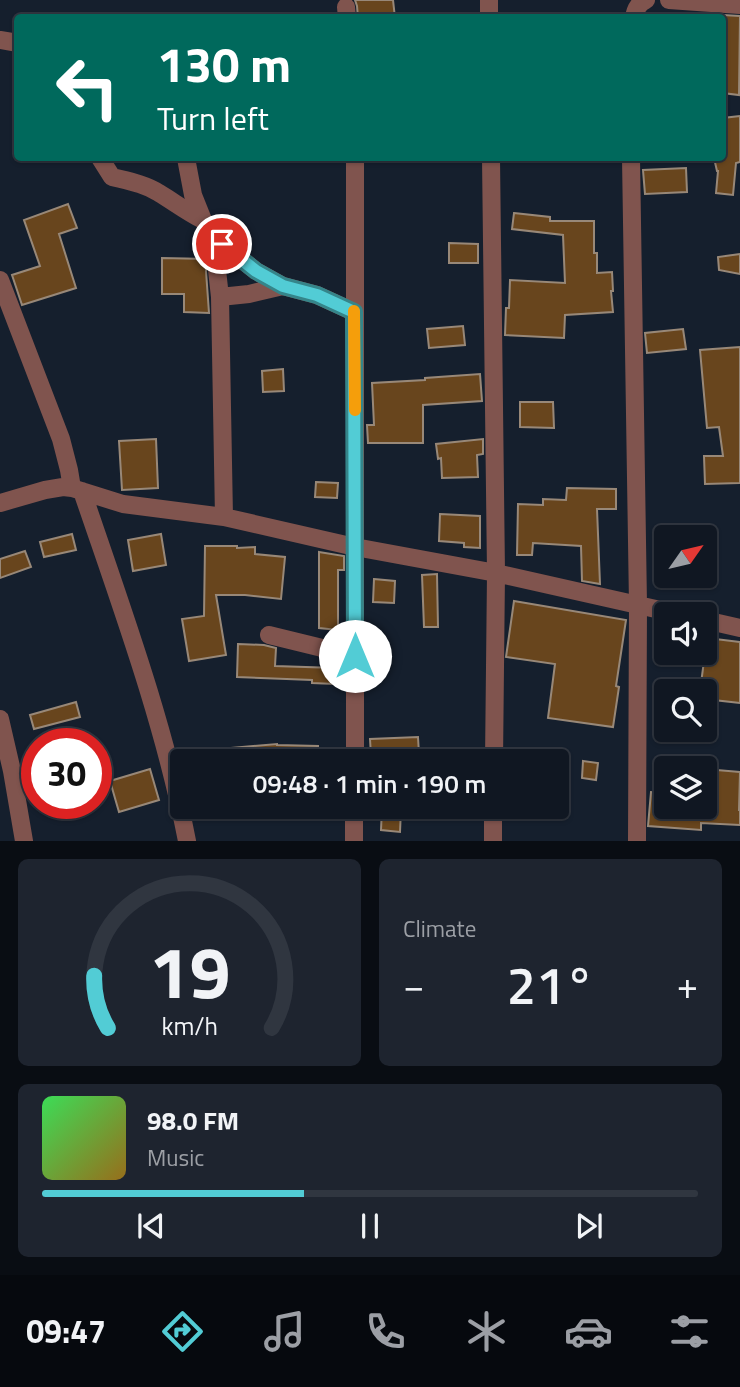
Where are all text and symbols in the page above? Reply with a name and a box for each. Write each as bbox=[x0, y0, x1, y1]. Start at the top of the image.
text: 130 m bbox=[157, 26, 291, 101]
icon: left bbox=[42, 42, 133, 133]
text: Turn left bbox=[157, 94, 269, 142]
pin bbox=[192, 214, 252, 274]
icon: arrive bbox=[203, 225, 241, 263]
north arrow bbox=[654, 525, 718, 588]
map controls bbox=[654, 525, 717, 819]
button: sound bbox=[654, 602, 717, 665]
position arrow bbox=[318, 619, 392, 693]
button: search bbox=[654, 679, 717, 742]
speed limit sign: 30 bbox=[21, 728, 112, 819]
button: layers bbox=[654, 756, 717, 819]
text: 09:48 · 1 min · 190 m bbox=[253, 764, 486, 803]
text: Climate bbox=[403, 911, 476, 946]
text: 19 bbox=[149, 917, 230, 1027]
text: 21° bbox=[507, 945, 594, 1024]
text: − bbox=[403, 956, 424, 1014]
text: + bbox=[677, 956, 698, 1014]
text: km/h bbox=[161, 1007, 218, 1045]
text: 98.0 FM bbox=[147, 1101, 239, 1140]
text: Music bbox=[147, 1140, 204, 1175]
icon: previous bbox=[132, 1207, 170, 1245]
icon: pause bbox=[351, 1207, 389, 1245]
icon: next bbox=[570, 1207, 608, 1245]
text: 09:47 bbox=[26, 1307, 106, 1355]
icon: directions bbox=[158, 1307, 207, 1356]
icon: music bbox=[260, 1307, 309, 1356]
icon: phone bbox=[361, 1307, 410, 1356]
icon: climate bbox=[462, 1307, 511, 1356]
icon: car bbox=[564, 1307, 613, 1356]
icon: filters bbox=[665, 1307, 714, 1356]

